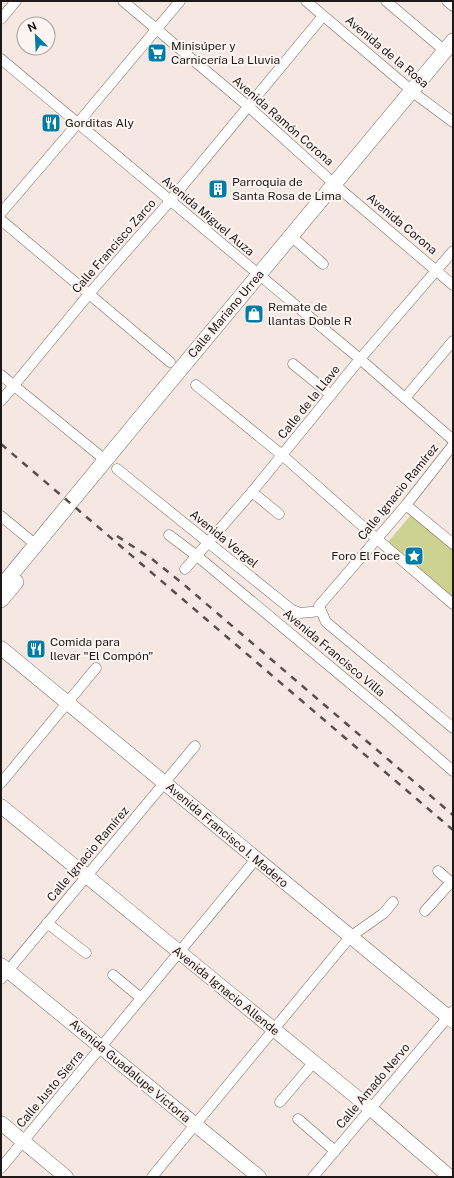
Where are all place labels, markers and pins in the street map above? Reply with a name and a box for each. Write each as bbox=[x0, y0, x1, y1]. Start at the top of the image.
place label: Minisúper y Carnicería La Lluvia bbox=[171, 39, 280, 67]
supermarket icon: Minisúper y Carnicería La Lluvia bbox=[146, 42, 168, 64]
restaurant icon: Gorditas Aly bbox=[40, 112, 62, 134]
place label: Gorditas Aly bbox=[65, 116, 134, 130]
place label: Parroquia de Santa Rosa de Lima bbox=[232, 175, 341, 203]
building icon: Parroquia de Santa Rosa de Lima bbox=[207, 178, 229, 200]
place label: Remate de llantas Doble R bbox=[268, 300, 352, 328]
shop icon: Remate de llantas Doble R bbox=[243, 303, 265, 325]
place icon: Foro El Foce bbox=[403, 545, 425, 567]
place label: Foro El Foce bbox=[331, 549, 400, 563]
place label: Comida para llevar "El Compón" bbox=[50, 635, 153, 663]
restaurant icon: Comida para llevar "El Compón" bbox=[25, 638, 47, 660]

